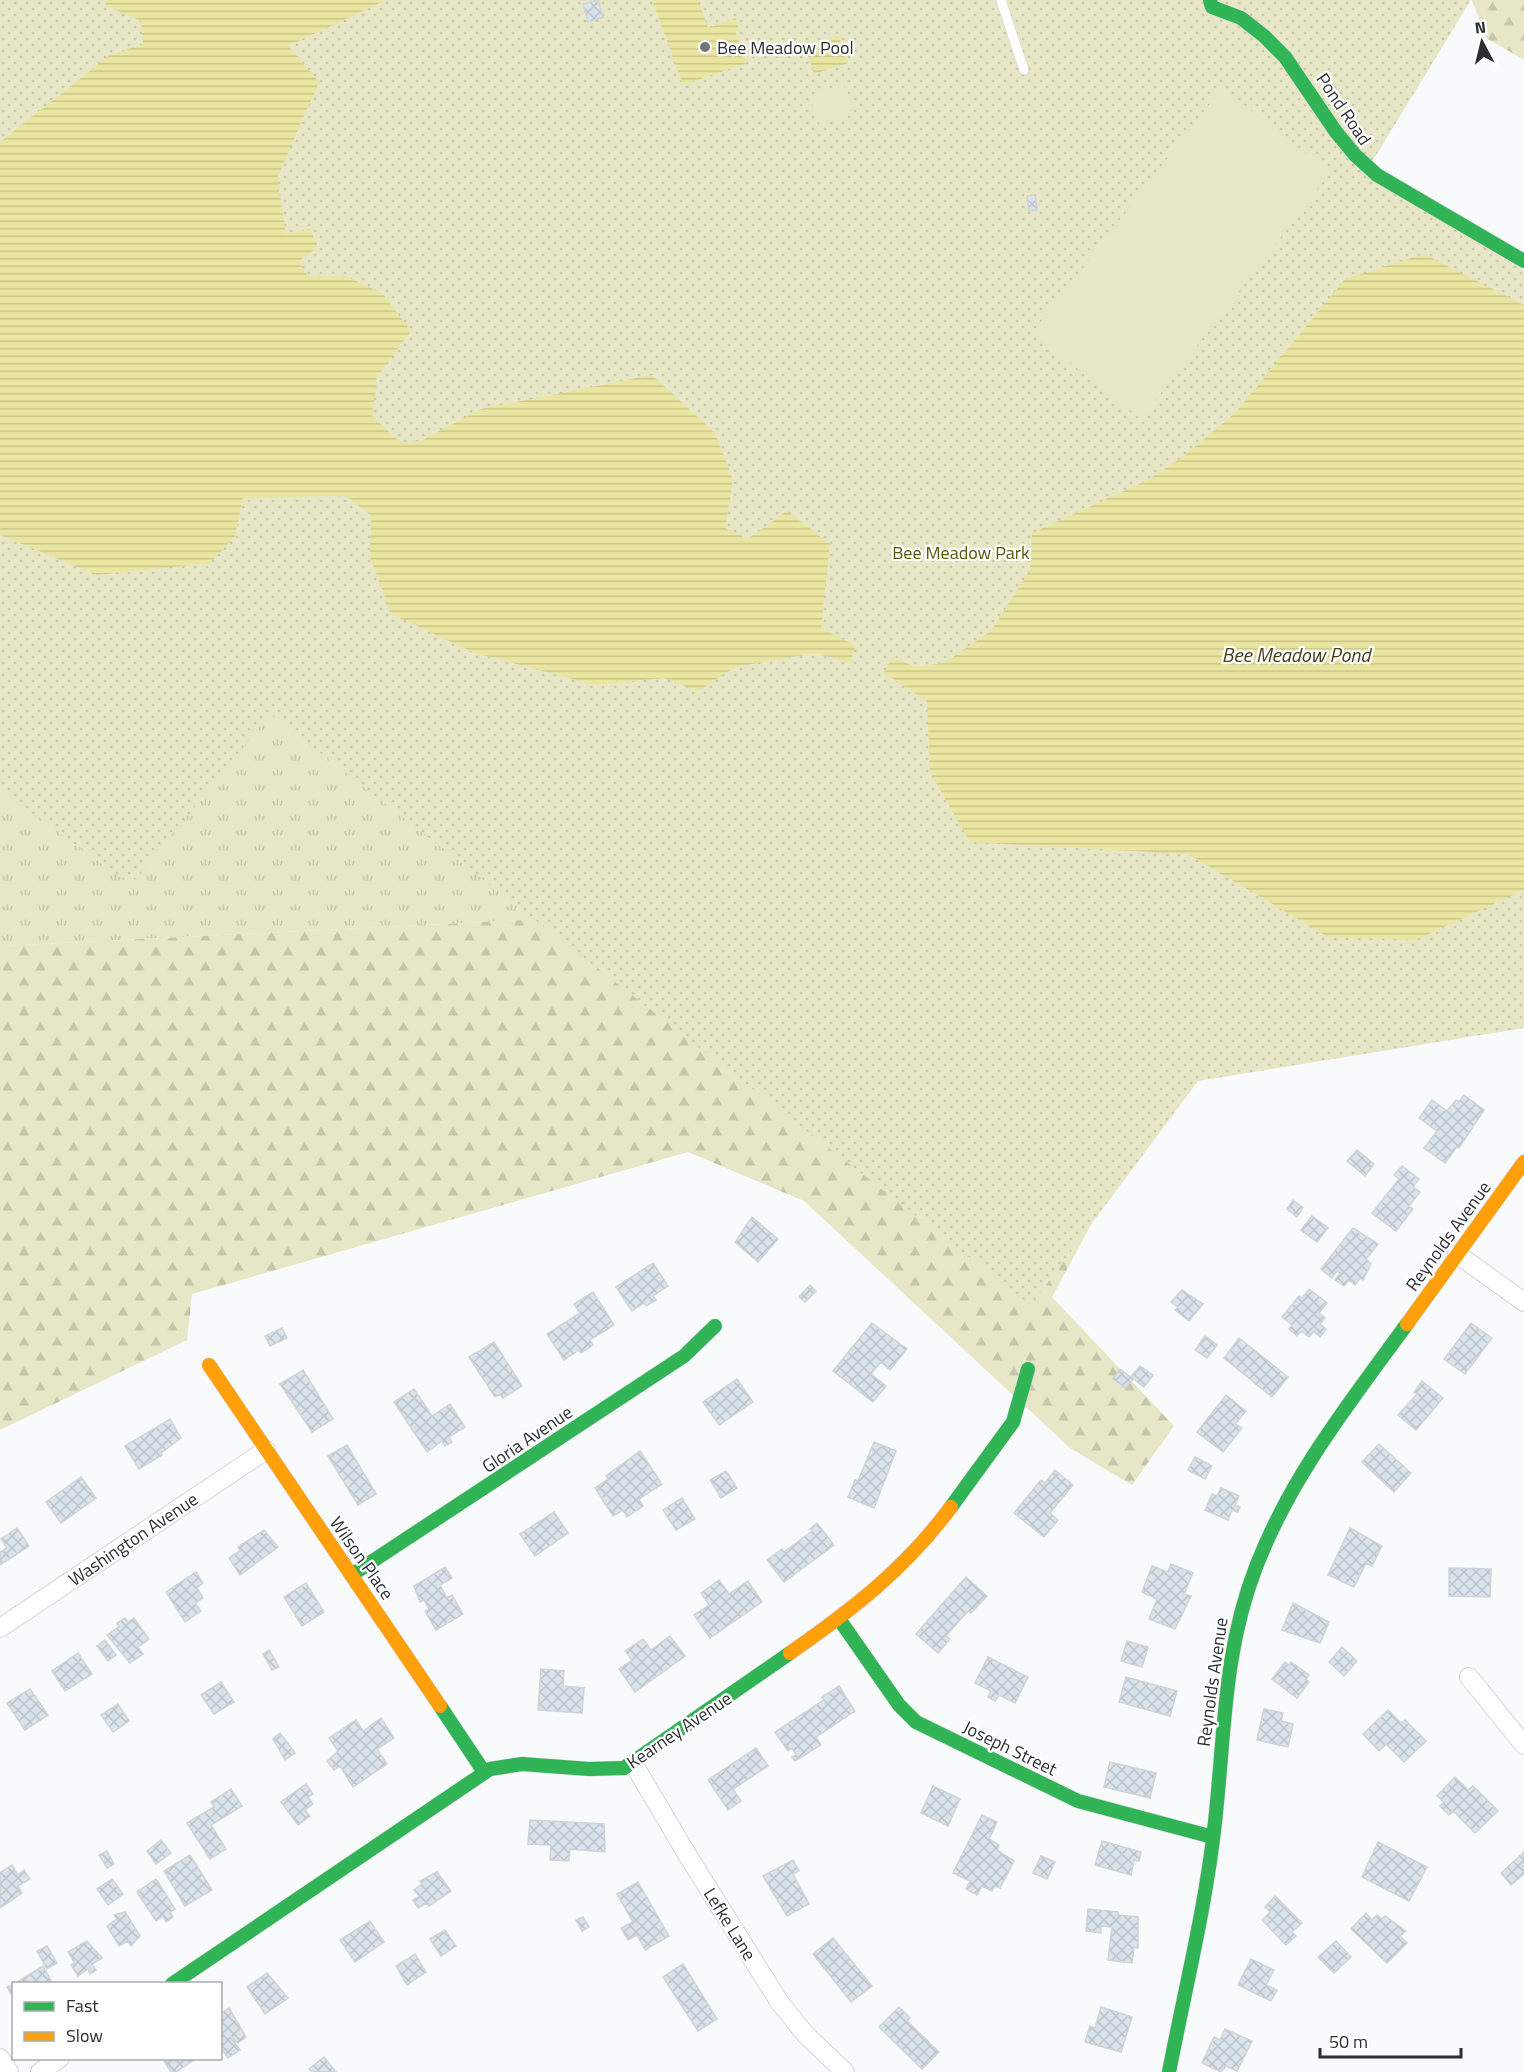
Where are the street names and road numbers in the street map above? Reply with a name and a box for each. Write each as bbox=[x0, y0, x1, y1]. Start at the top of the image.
street label: Pond Road bbox=[1310, 67, 1378, 151]
street label: Reynolds Avenue bbox=[1399, 1175, 1497, 1297]
street label: Gloria Avenue bbox=[476, 1399, 578, 1479]
street label: Washington Avenue bbox=[63, 1485, 203, 1593]
street label: Wilson Place bbox=[323, 1511, 401, 1605]
street label: Reynolds Avenue bbox=[1190, 1616, 1234, 1748]
street label: Kearney Avenue bbox=[621, 1685, 737, 1775]
street label: Joseph Street bbox=[958, 1714, 1062, 1783]
street label: Lefke Lane bbox=[697, 1882, 763, 1966]

